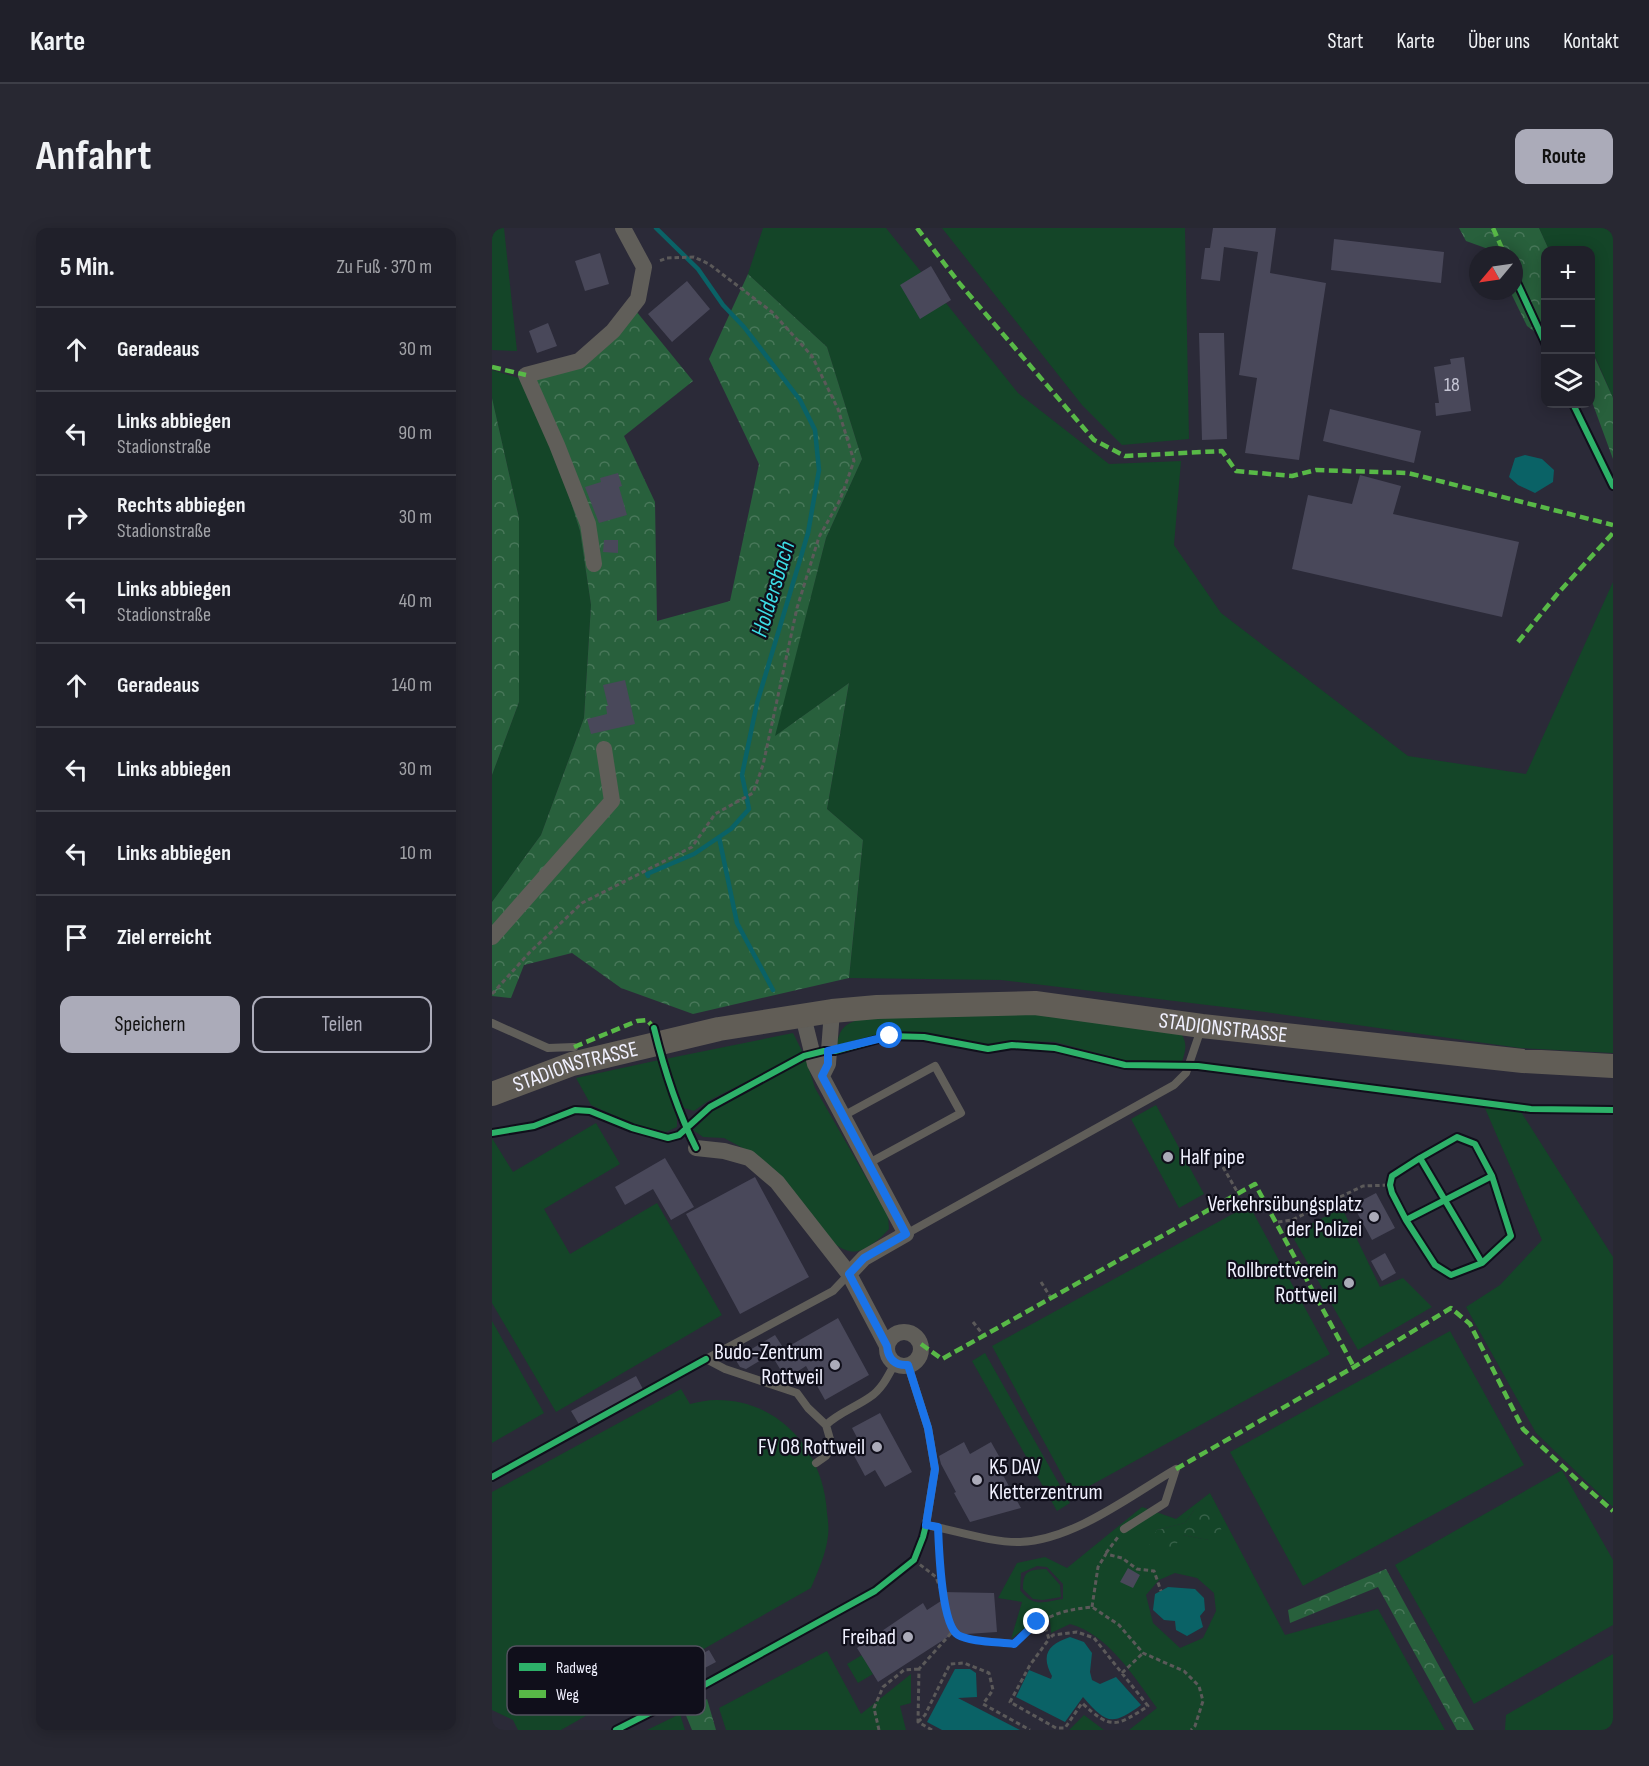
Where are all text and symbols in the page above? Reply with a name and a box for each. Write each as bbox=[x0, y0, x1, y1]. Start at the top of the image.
text: Karte bbox=[30, 25, 85, 58]
text: Start bbox=[1327, 29, 1364, 54]
text: Karte bbox=[1397, 29, 1435, 54]
text: Über uns bbox=[1468, 29, 1530, 54]
text: Kontakt bbox=[1563, 29, 1619, 54]
button: Route bbox=[1515, 129, 1613, 184]
text: Anfahrt bbox=[36, 131, 151, 182]
north arrow bbox=[1469, 246, 1523, 300]
map controls bbox=[1541, 246, 1595, 408]
button: + bbox=[1541, 246, 1595, 300]
text: 5 Min. bbox=[60, 252, 115, 283]
text: Zu Fuß · 370 m bbox=[336, 255, 432, 279]
button: − bbox=[1541, 300, 1595, 354]
icon: ahead bbox=[60, 333, 93, 366]
text: Geradeaus bbox=[117, 336, 200, 363]
text: 30 m bbox=[399, 337, 432, 361]
button: layers bbox=[1541, 354, 1595, 408]
house number: 18 bbox=[1444, 373, 1460, 397]
text: Links abbiegen bbox=[117, 408, 231, 435]
icon: left bbox=[60, 417, 93, 450]
text: 90 m bbox=[398, 421, 432, 445]
text: Stadionstraße bbox=[117, 435, 211, 459]
text: Rechts abbiegen bbox=[117, 492, 246, 519]
icon: right bbox=[60, 501, 93, 534]
text: 30 m bbox=[399, 505, 432, 529]
text: Stadionstraße bbox=[117, 519, 211, 543]
water label: Holdersbach bbox=[745, 537, 801, 641]
text: Links abbiegen bbox=[117, 576, 231, 603]
icon: left bbox=[60, 585, 93, 618]
text: 40 m bbox=[399, 589, 432, 613]
text: Stadionstraße bbox=[117, 603, 211, 627]
icon: ahead bbox=[60, 669, 93, 702]
text: Geradeaus bbox=[117, 672, 200, 699]
text: 140 m bbox=[392, 673, 432, 697]
icon: left bbox=[60, 753, 93, 786]
text: Links abbiegen bbox=[117, 756, 231, 783]
text: 30 m bbox=[399, 757, 432, 781]
icon: left bbox=[60, 837, 93, 870]
text: Links abbiegen bbox=[117, 840, 231, 867]
text: 10 m bbox=[400, 841, 432, 865]
icon: arrive bbox=[60, 921, 93, 954]
text: Ziel erreicht bbox=[117, 924, 212, 951]
button: Speichern bbox=[60, 996, 240, 1053]
button: Teilen bbox=[252, 996, 432, 1053]
street label: STADIONSTRASSE bbox=[1157, 1007, 1289, 1049]
route start bbox=[876, 1022, 902, 1048]
street label: STADIONSTRASSE bbox=[509, 1035, 641, 1098]
place label: Half pipe bbox=[1180, 1144, 1245, 1171]
marker: Half pipe bbox=[1161, 1150, 1175, 1164]
place label: Verkehrsübungsplatz der Polizei bbox=[1207, 1191, 1362, 1243]
marker: Verkehrsübungsplatz der Polizei bbox=[1367, 1210, 1381, 1224]
place label: Rollbrettverein Rottweil bbox=[1227, 1257, 1337, 1309]
marker: Rollbrettverein Rottweil bbox=[1342, 1276, 1356, 1290]
place label: Budo-Zentrum Rottweil bbox=[714, 1339, 823, 1391]
marker: Budo-Zentrum Rottweil bbox=[828, 1358, 842, 1372]
place label: FV 08 Rottweil bbox=[758, 1434, 865, 1461]
marker: FV 08 Rottweil bbox=[870, 1440, 884, 1454]
place label: K5 DAV Kletterzentrum bbox=[989, 1454, 1103, 1506]
marker: K5 DAV Kletterzentrum bbox=[970, 1473, 984, 1487]
route end bbox=[1023, 1608, 1049, 1634]
place label: Freibad bbox=[842, 1624, 896, 1651]
marker: Freibad bbox=[901, 1630, 915, 1644]
legend bbox=[507, 1646, 705, 1715]
text: Radweg bbox=[556, 1659, 598, 1678]
text: Weg bbox=[556, 1686, 579, 1705]

